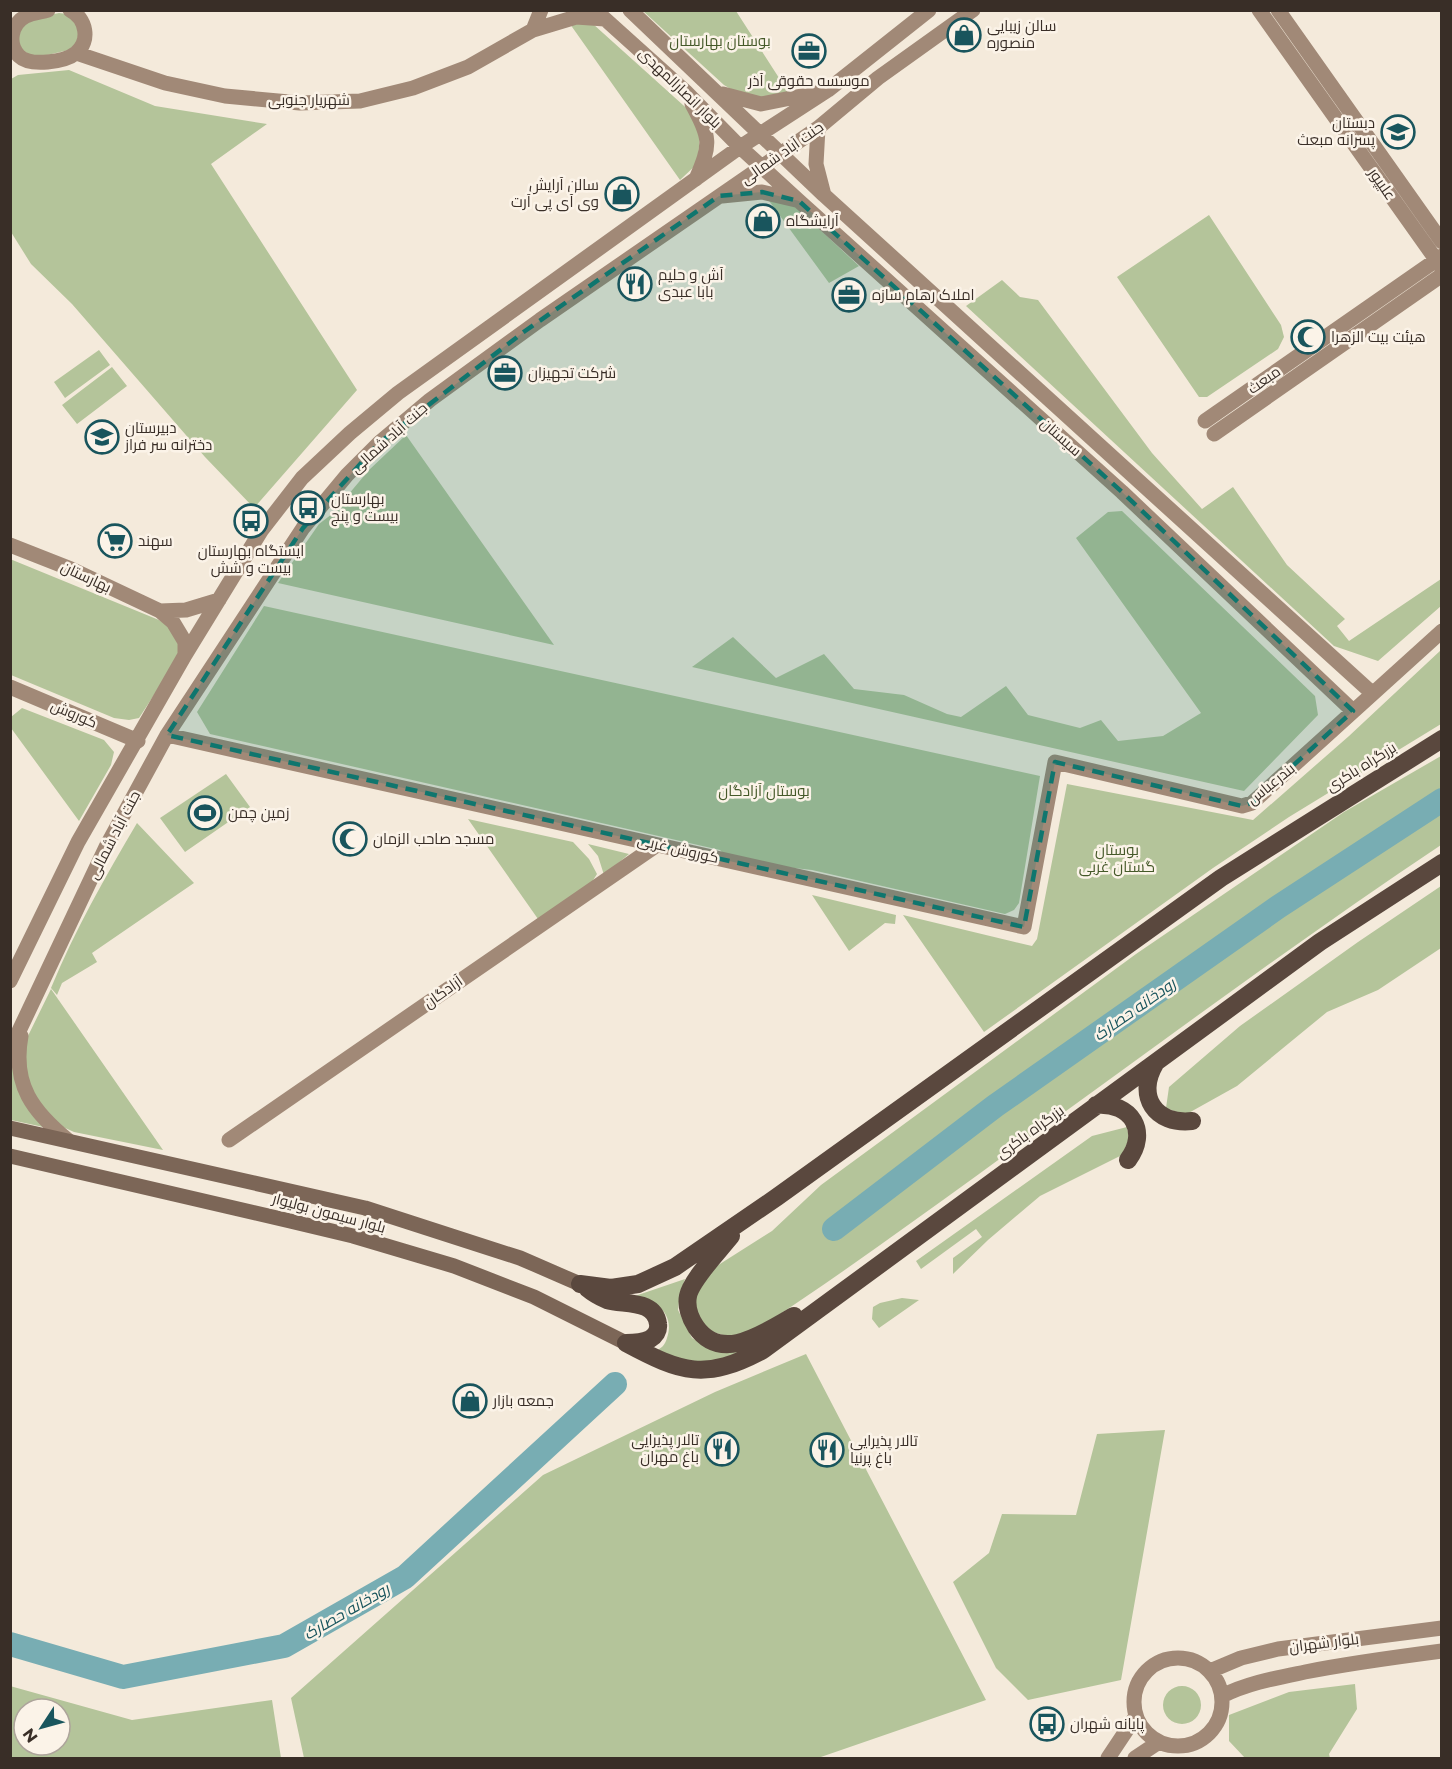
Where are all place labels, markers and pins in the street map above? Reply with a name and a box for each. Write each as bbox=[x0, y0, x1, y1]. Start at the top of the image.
place label: سالن زیبایی منصوره bbox=[987, 16, 1056, 52]
shop icon: سالن زیبایی منصوره bbox=[946, 17, 982, 53]
office icon: موسسه حقوقی آذر bbox=[791, 33, 827, 69]
place label: موسسه حقوقی آذر bbox=[747, 71, 870, 91]
place label: دبستان پسرانه مبعث bbox=[1297, 113, 1375, 150]
school or university icon: دبستان پسرانه مبعث bbox=[1380, 114, 1416, 150]
place label: سالن آرایش وی آی پی آرت bbox=[511, 175, 599, 212]
shop icon: سالن آرایش وی آی پی آرت bbox=[604, 176, 640, 212]
shop icon: آرایشگاه bbox=[745, 203, 781, 239]
place label: آرایشگاه bbox=[786, 211, 839, 230]
place label: آش و حلیم بابا عبدی bbox=[658, 265, 723, 302]
restaurant icon: آش و حلیم بابا عبدی bbox=[617, 266, 653, 302]
office icon: املاک رهام سازه bbox=[831, 277, 867, 313]
place label: املاک رهام سازه bbox=[872, 285, 975, 305]
mosque icon: هیئت بیت الزهرا bbox=[1290, 319, 1326, 355]
place label: هیئت بیت الزهرا bbox=[1331, 327, 1426, 346]
office icon: شرکت تجهیزان bbox=[487, 355, 523, 391]
place label: شرکت تجهیزان bbox=[528, 363, 616, 383]
place label: دبیرستان دخترانه سر فراز bbox=[124, 418, 212, 454]
school or university icon: دبیرستان دخترانه سر فراز bbox=[84, 419, 120, 455]
place label: بهارستان بیست و پنج bbox=[331, 489, 398, 527]
bus stop icon: بهارستان بیست و پنج bbox=[290, 490, 326, 526]
bus stop icon: ایستگاه بهارستان بیست و شش bbox=[233, 503, 269, 539]
supermarket icon: سهند bbox=[97, 523, 133, 559]
place label: سهند bbox=[138, 531, 173, 551]
place label: ایستگاه بهارستان بیست و شش bbox=[198, 541, 304, 578]
sports icon: زمین چمن bbox=[187, 795, 223, 831]
place label: زمین چمن bbox=[228, 803, 289, 823]
mosque icon: مسجد صاحب الزمان bbox=[332, 821, 368, 857]
place label: مسجد صاحب الزمان bbox=[373, 829, 494, 849]
shop icon: جمعه بازار bbox=[452, 1383, 488, 1419]
place label: جمعه بازار bbox=[492, 1391, 554, 1410]
place label: تالار پذیرایی باغ مهران bbox=[631, 1430, 699, 1468]
restaurant icon: تالار پذیرایی باغ مهران bbox=[704, 1431, 740, 1467]
place label: تالار پذیرایی باغ پرنیا bbox=[850, 1431, 918, 1469]
restaurant icon: تالار پذیرایی باغ پرنیا bbox=[809, 1432, 845, 1468]
bus stop icon: پایانه شهران bbox=[1029, 1706, 1065, 1742]
place label: پایانه شهران bbox=[1070, 1714, 1144, 1734]

